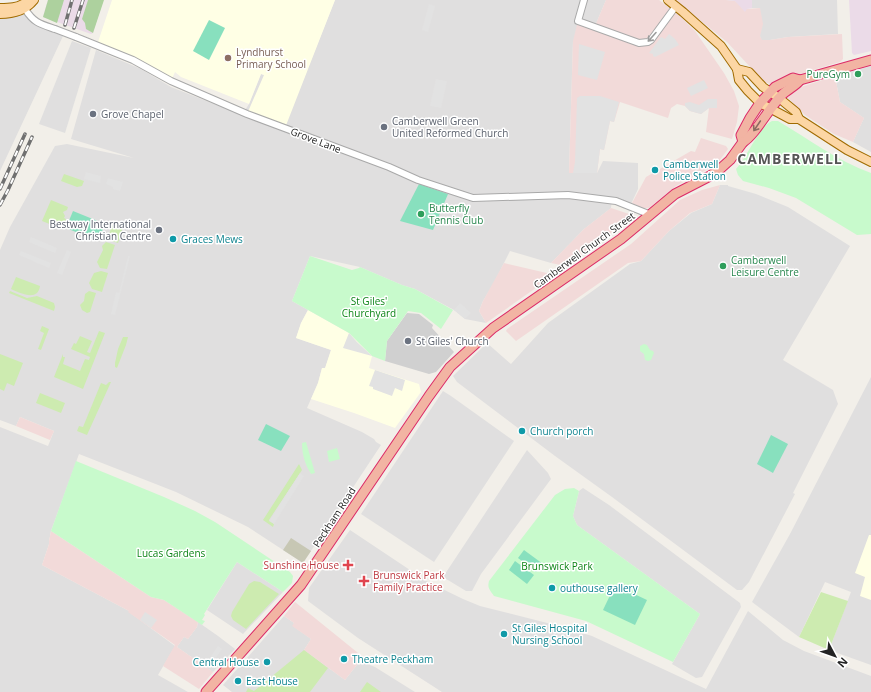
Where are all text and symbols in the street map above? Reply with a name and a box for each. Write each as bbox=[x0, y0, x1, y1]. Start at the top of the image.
one-way arrow bbox=[648, 32, 657, 42]
place label: Lyndhurst Primary School bbox=[236, 45, 306, 71]
marker: Lyndhurst Primary School bbox=[223, 53, 233, 63]
place label: PureGym bbox=[807, 67, 850, 81]
marker: PureGym bbox=[853, 69, 863, 79]
place label: Grove Chapel bbox=[101, 107, 164, 121]
marker: Grove Chapel bbox=[88, 109, 98, 119]
place label: Camberwell Green United Reformed Church bbox=[392, 114, 508, 140]
one-way arrow bbox=[753, 121, 761, 132]
marker: Camberwell Green United Reformed Church bbox=[379, 122, 389, 132]
street label: Grove Lane bbox=[289, 124, 344, 156]
district label: CAMBERWELL bbox=[737, 149, 843, 168]
place label: Camberwell Police Station bbox=[663, 157, 726, 183]
marker: Camberwell Police Station bbox=[650, 165, 660, 175]
place label: Butterfly Tennis Club bbox=[429, 201, 483, 227]
street label: Camberwell Church Street bbox=[531, 208, 638, 292]
marker: Butterfly Tennis Club bbox=[416, 209, 426, 219]
place label: Bestway International Christian Centre bbox=[49, 217, 151, 243]
marker: Bestway International Christian Centre bbox=[154, 225, 164, 235]
place label: Graces Mews bbox=[181, 232, 243, 246]
marker: Graces Mews bbox=[168, 234, 178, 244]
place label: Camberwell Leisure Centre bbox=[731, 253, 799, 279]
marker: Camberwell Leisure Centre bbox=[718, 261, 728, 271]
park label: St Giles' Churchyard bbox=[342, 294, 396, 320]
place label: St Giles' Church bbox=[416, 334, 489, 348]
marker: St Giles' Church bbox=[403, 336, 413, 346]
place label: Church porch bbox=[530, 424, 593, 438]
marker: Church porch bbox=[517, 426, 527, 436]
street label: Peckham Road bbox=[309, 484, 359, 550]
park label: Lucas Gardens bbox=[137, 546, 206, 560]
place label: Sunshine House bbox=[264, 558, 339, 572]
marker: Sunshine House bbox=[342, 559, 354, 571]
park label: Brunswick Park bbox=[521, 559, 593, 573]
place label: Brunswick Park Family Practice bbox=[373, 568, 445, 594]
marker: Brunswick Park Family Practice bbox=[358, 575, 370, 587]
place label: outhouse gallery bbox=[560, 581, 639, 595]
marker: outhouse gallery bbox=[547, 583, 557, 593]
place label: St Giles Hospital Nursing School bbox=[512, 621, 587, 647]
marker: St Giles Hospital Nursing School bbox=[499, 629, 509, 639]
north arrow bbox=[815, 636, 855, 676]
place label: Theatre Peckham bbox=[352, 652, 433, 666]
marker: Theatre Peckham bbox=[339, 654, 349, 664]
place label: Central House bbox=[193, 655, 259, 669]
text: N bbox=[834, 655, 852, 671]
marker: Central House bbox=[262, 657, 272, 667]
place label: East House bbox=[246, 674, 298, 688]
marker: East House bbox=[233, 676, 243, 686]

